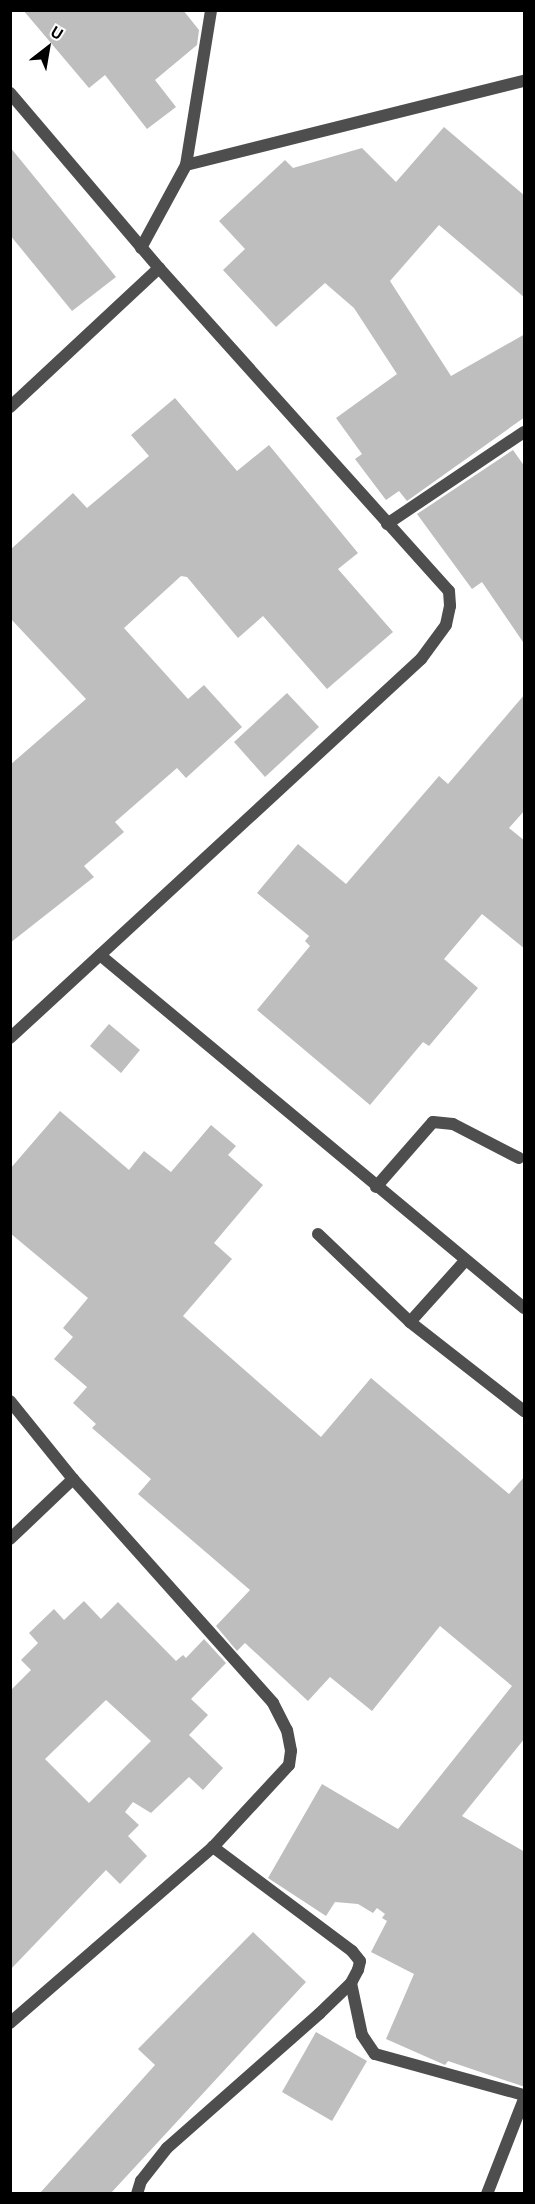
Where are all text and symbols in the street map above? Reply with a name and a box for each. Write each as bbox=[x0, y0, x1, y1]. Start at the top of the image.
north arrow bbox=[18, 18, 78, 78]
text: U bbox=[48, 22, 67, 43]

